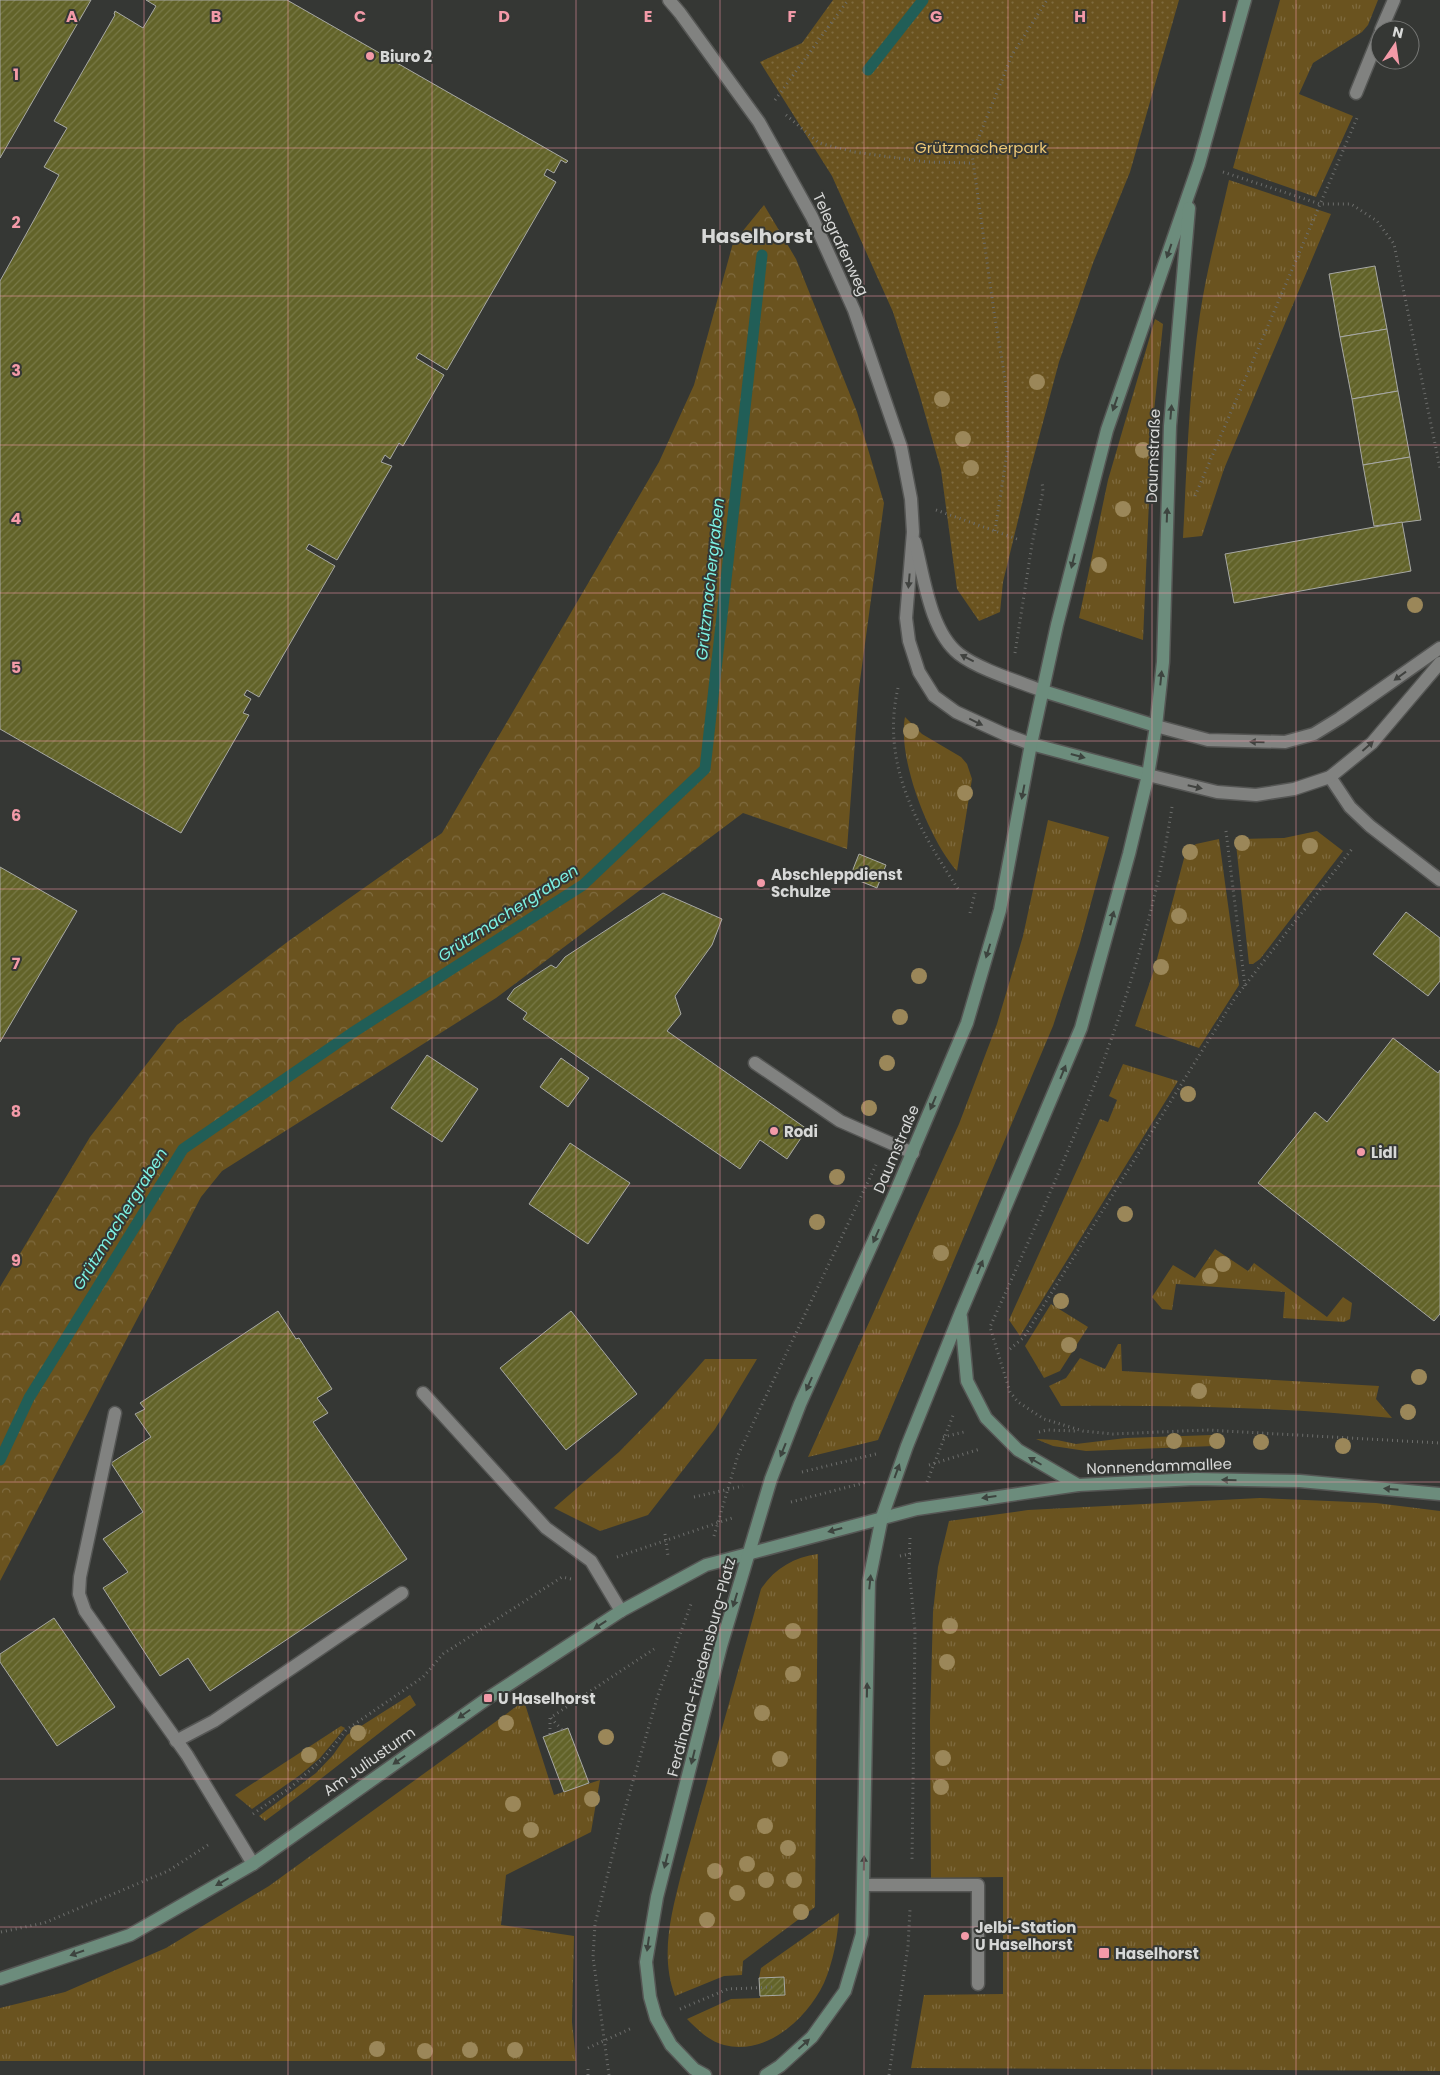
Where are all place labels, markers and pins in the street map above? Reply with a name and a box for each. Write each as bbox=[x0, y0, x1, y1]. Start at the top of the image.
place label: Biuro 2 bbox=[380, 46, 433, 67]
marker: Biuro 2 bbox=[364, 50, 376, 62]
place label: Abschleppdienst Schulze bbox=[771, 864, 902, 902]
marker: Abschleppdienst Schulze bbox=[755, 877, 767, 889]
place label: Rodi bbox=[784, 1121, 818, 1142]
marker: Rodi bbox=[768, 1125, 780, 1137]
place label: Lidl bbox=[1371, 1142, 1397, 1163]
marker: Lidl bbox=[1355, 1146, 1367, 1158]
place label: U Haselhorst bbox=[498, 1688, 596, 1709]
marker: U Haselhorst bbox=[482, 1692, 494, 1704]
place label: Jelbi-Station U Haselhorst bbox=[975, 1917, 1076, 1955]
marker: Jelbi-Station U Haselhorst bbox=[959, 1930, 971, 1942]
place label: Haselhorst bbox=[1115, 1943, 1199, 1964]
marker: Haselhorst bbox=[1097, 1946, 1111, 1960]

